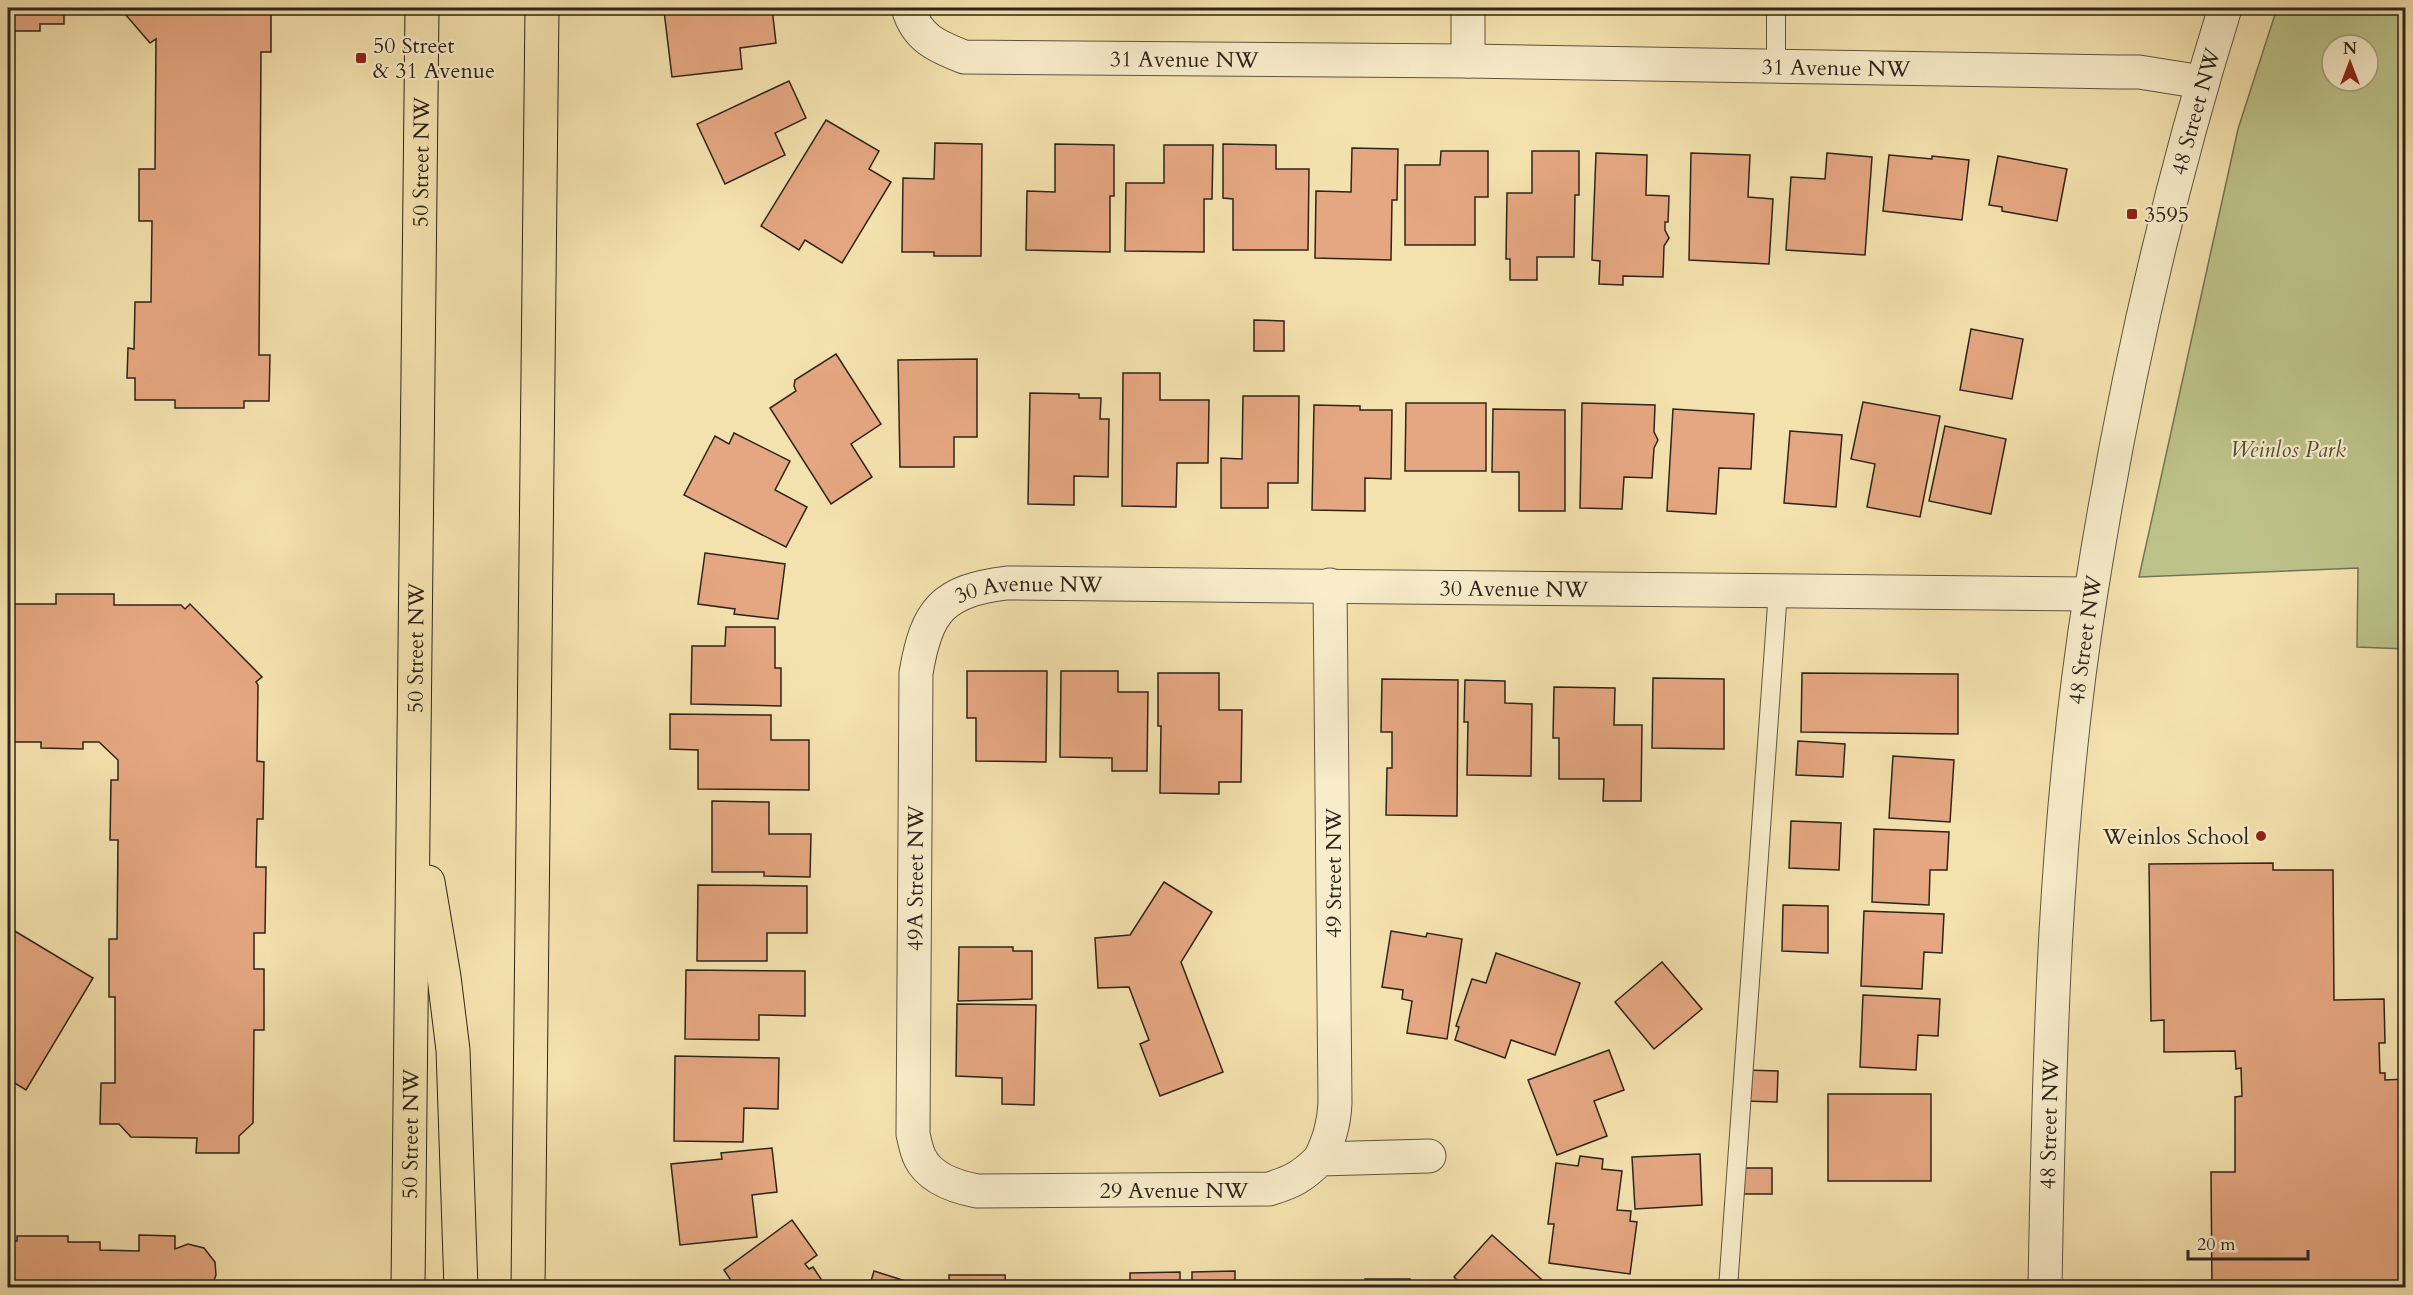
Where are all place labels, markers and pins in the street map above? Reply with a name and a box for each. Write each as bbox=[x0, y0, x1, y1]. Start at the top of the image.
place label: 50 Street & 31 Avenue bbox=[373, 31, 495, 86]
marker: 50 Street & 31 Avenue bbox=[354, 51, 368, 65]
place label: 3595 bbox=[2144, 200, 2189, 230]
marker: 3595 bbox=[2125, 207, 2139, 221]
place label: Weinlos School bbox=[2102, 822, 2249, 852]
marker: Weinlos School bbox=[2254, 829, 2268, 843]

